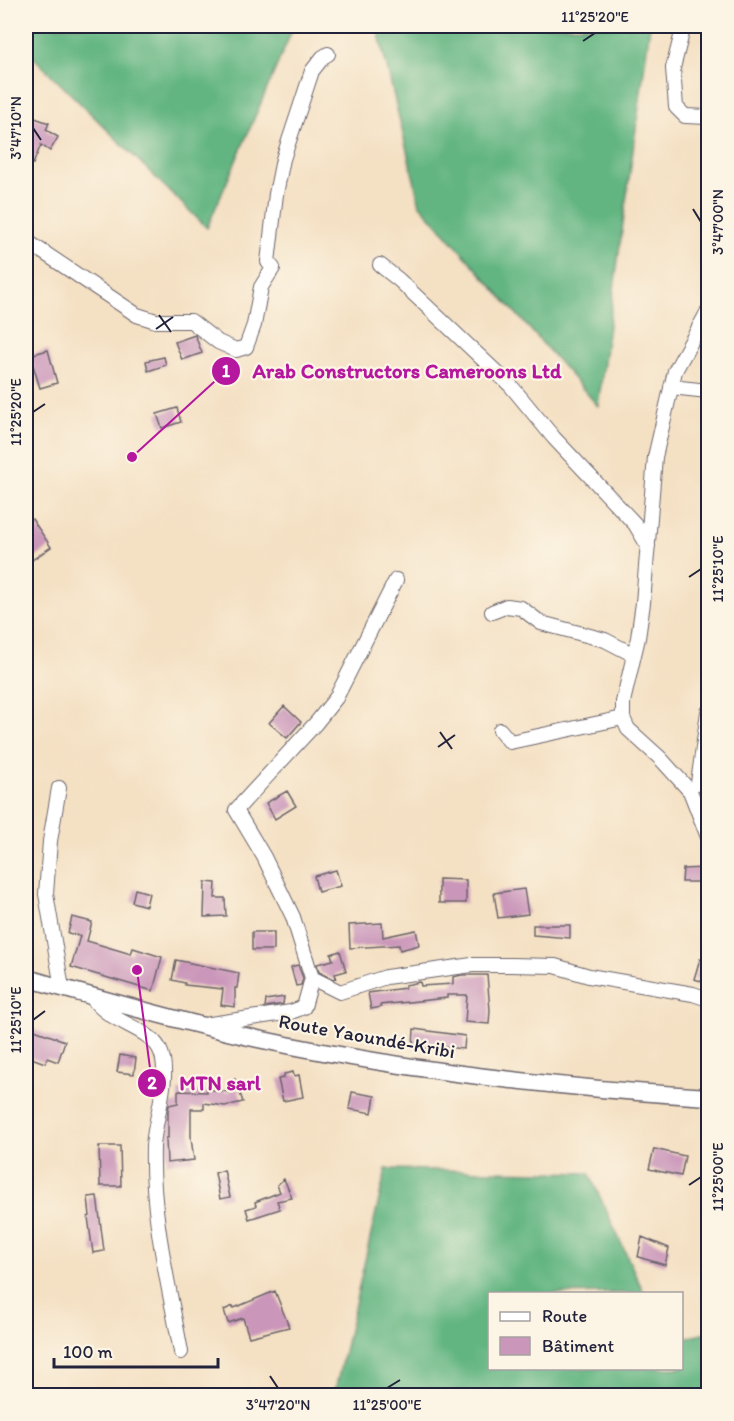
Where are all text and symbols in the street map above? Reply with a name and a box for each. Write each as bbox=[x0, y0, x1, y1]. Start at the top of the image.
text: 11°25'20"E bbox=[561, 8, 629, 26]
text: 3°47'10"N bbox=[7, 96, 25, 160]
text: 3°47'00"N bbox=[709, 189, 727, 255]
callout: Arab Constructors Cameroons Ltd bbox=[211, 351, 574, 390]
text: Arab Constructors Cameroons Ltd bbox=[251, 358, 562, 383]
text: 1 bbox=[222, 360, 231, 382]
text: 11°25'20"E bbox=[7, 378, 25, 446]
text: 11°25'10"E bbox=[709, 536, 727, 602]
text: 11°25'10"E bbox=[7, 987, 25, 1053]
street label: Route Yaoundé-Kribi bbox=[277, 1009, 457, 1063]
callout: MTN sarl bbox=[137, 1063, 272, 1102]
text: MTN sarl bbox=[179, 1070, 262, 1095]
text: 2 bbox=[147, 1072, 157, 1094]
text: 11°25'00"E bbox=[709, 1142, 727, 1212]
legend bbox=[488, 1292, 683, 1370]
text: Route bbox=[542, 1305, 587, 1327]
scale bar bbox=[54, 1331, 218, 1369]
text: Bâtiment bbox=[542, 1335, 615, 1357]
text: 100 m bbox=[63, 1341, 113, 1363]
text: 3°47'20"N bbox=[246, 1396, 310, 1414]
text: 11°25'00"E bbox=[352, 1396, 422, 1414]

